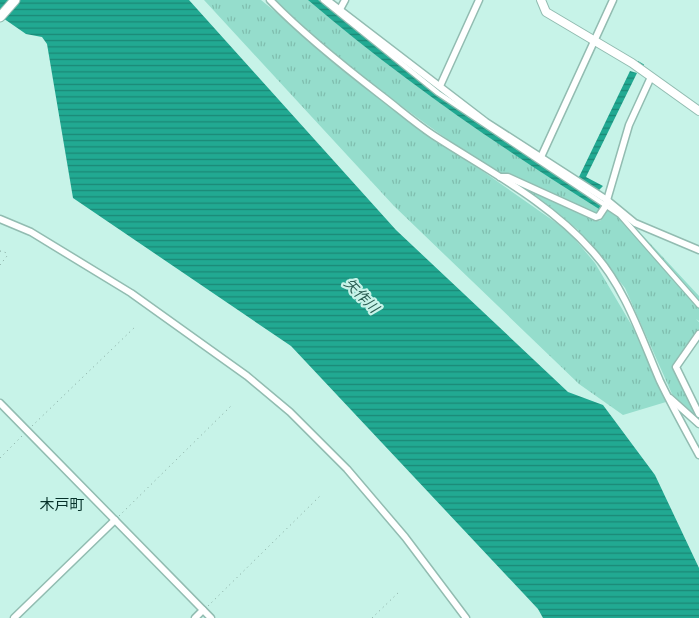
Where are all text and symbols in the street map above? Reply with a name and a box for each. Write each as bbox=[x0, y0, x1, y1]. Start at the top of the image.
water label: 矢作川 bbox=[341, 274, 384, 317]
district label: 木戸町 bbox=[39, 495, 85, 513]

